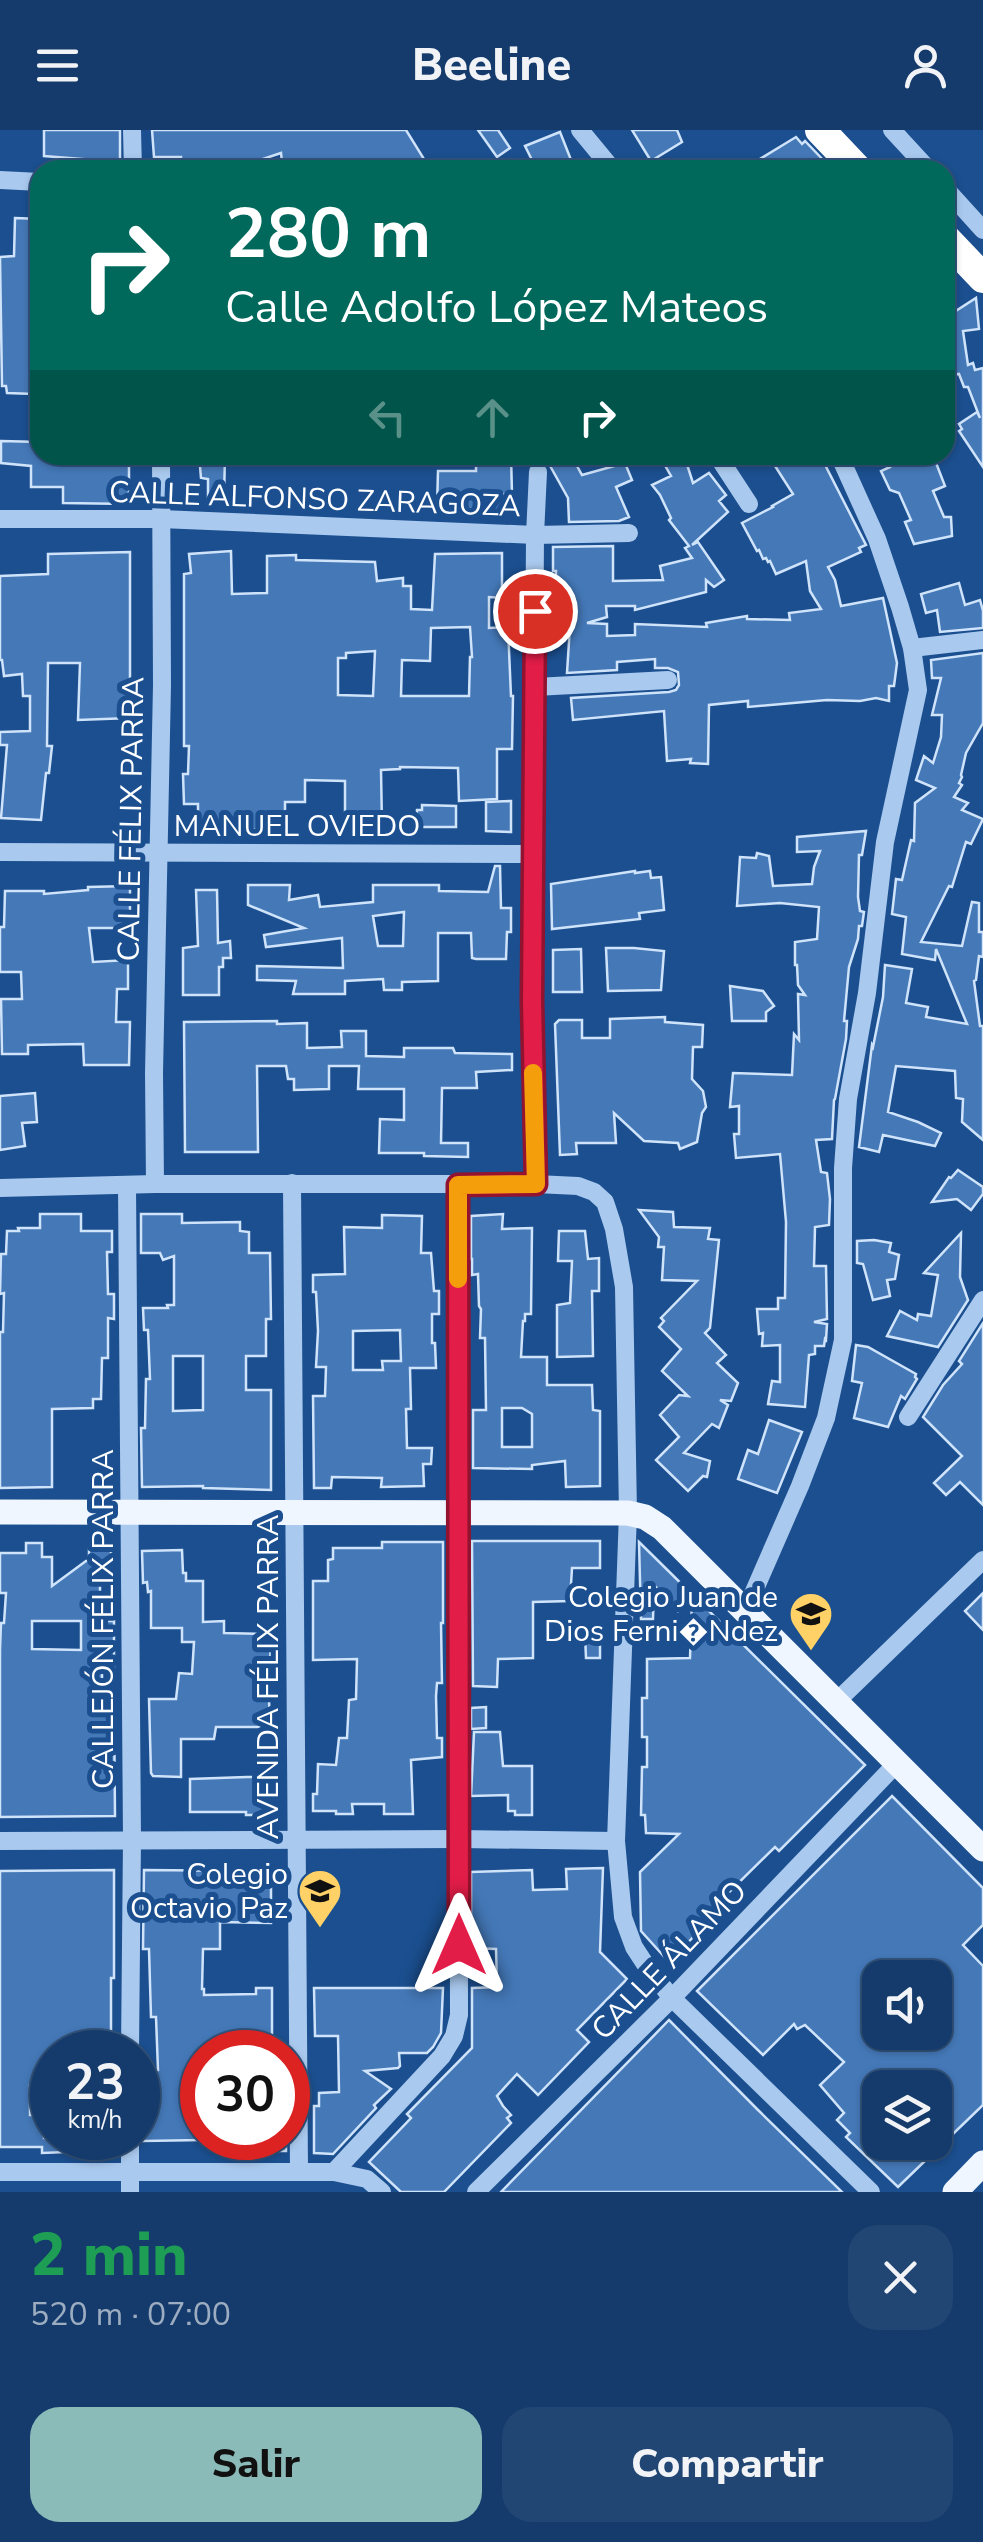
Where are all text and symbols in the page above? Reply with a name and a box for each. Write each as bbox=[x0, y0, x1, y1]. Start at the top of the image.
text: Beeline bbox=[412, 35, 571, 96]
icon: menu bbox=[30, 38, 85, 93]
icon: person bbox=[898, 38, 953, 93]
text: 280 m bbox=[225, 186, 431, 282]
icon: right bbox=[60, 200, 190, 330]
text: Calle Adolfo López Mateos bbox=[225, 277, 768, 338]
icon: left bbox=[360, 390, 415, 445]
icon: ahead bbox=[465, 390, 520, 445]
icon: right bbox=[570, 390, 625, 445]
street label: CALLE ALFONSO ZARAGOZA bbox=[108, 472, 522, 527]
pin bbox=[493, 569, 578, 654]
icon: arrive bbox=[508, 584, 563, 639]
street label: CALLE FÉLIX PARRA bbox=[109, 676, 154, 962]
street label: MANUEL OVIEDO bbox=[174, 806, 420, 847]
street label: CALLEJÓN FÉLIX PARRA bbox=[83, 1449, 124, 1789]
street label: AVENIDA FÉLIX PARRA bbox=[248, 1514, 289, 1840]
place label: Colegio Juan de Dios Ferni�Ndez bbox=[544, 1577, 778, 1652]
school or university icon: Colegio Juan de Dios Ferni�Ndez bbox=[788, 1591, 834, 1652]
place label: Colegio Octavio Paz bbox=[130, 1854, 288, 1929]
school or university icon: Colegio Octavio Paz bbox=[297, 1868, 343, 1929]
street label: CALLE ÁLAMO bbox=[583, 1872, 756, 2049]
position arrow bbox=[407, 1893, 511, 1997]
map controls bbox=[862, 1960, 952, 2160]
button: sound bbox=[862, 1960, 952, 2050]
speed limit sign: 30 bbox=[180, 2030, 310, 2160]
text: 23 bbox=[65, 2048, 125, 2117]
button: layers bbox=[862, 2070, 952, 2160]
text: km/h bbox=[67, 2103, 123, 2137]
text: 2 min bbox=[30, 2214, 188, 2296]
button: close bbox=[848, 2225, 953, 2330]
text: 520 m · 07:00 bbox=[30, 2293, 231, 2336]
button: Salir bbox=[30, 2407, 482, 2522]
button: Compartir bbox=[502, 2407, 953, 2522]

